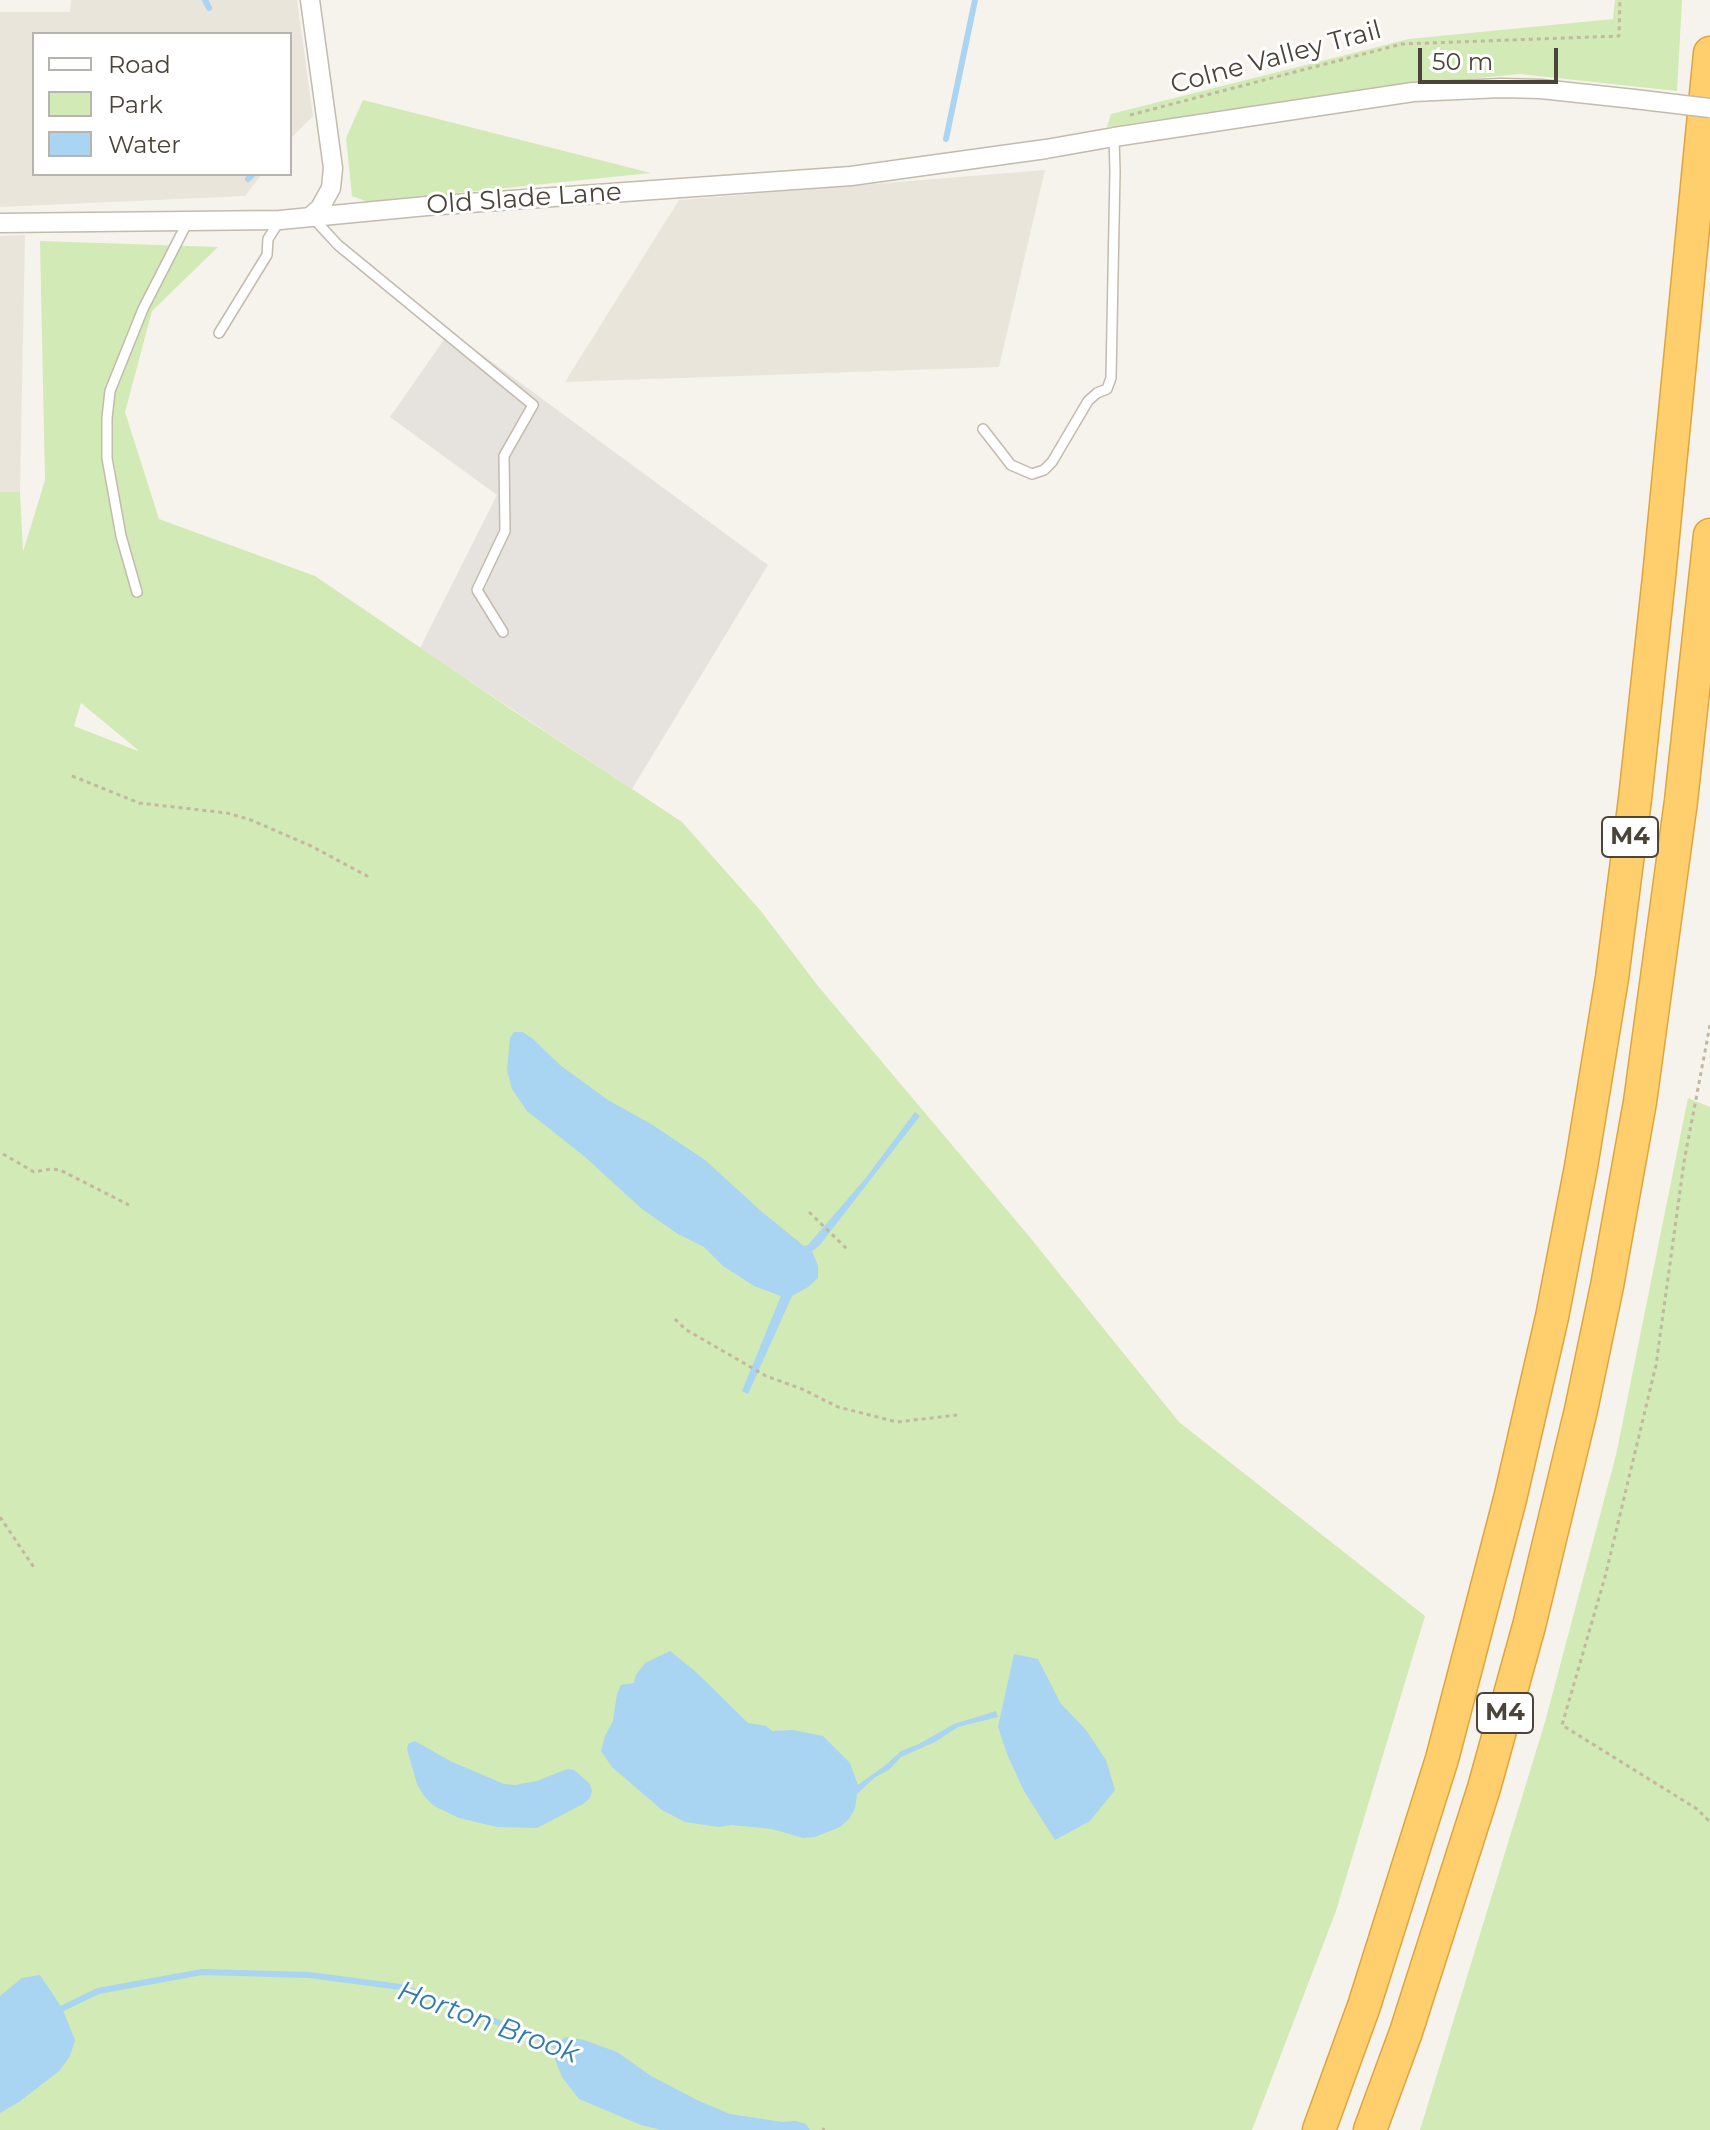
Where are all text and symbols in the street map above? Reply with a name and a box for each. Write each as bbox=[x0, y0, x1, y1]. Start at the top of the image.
street label: Colne Valley Trail bbox=[1167, 15, 1385, 101]
legend bbox=[32, 32, 292, 176]
scale bar bbox=[1422, 32, 1562, 82]
text: 50 m bbox=[1432, 47, 1493, 76]
text: Road bbox=[108, 50, 171, 79]
text: Park bbox=[108, 90, 163, 119]
text: Water bbox=[108, 130, 181, 159]
street label: Old Slade Lane bbox=[425, 177, 623, 221]
road number: M4 bbox=[1602, 817, 1658, 857]
road number: M4 bbox=[1477, 1693, 1533, 1733]
water label: Horton Brook bbox=[393, 1975, 583, 2071]

